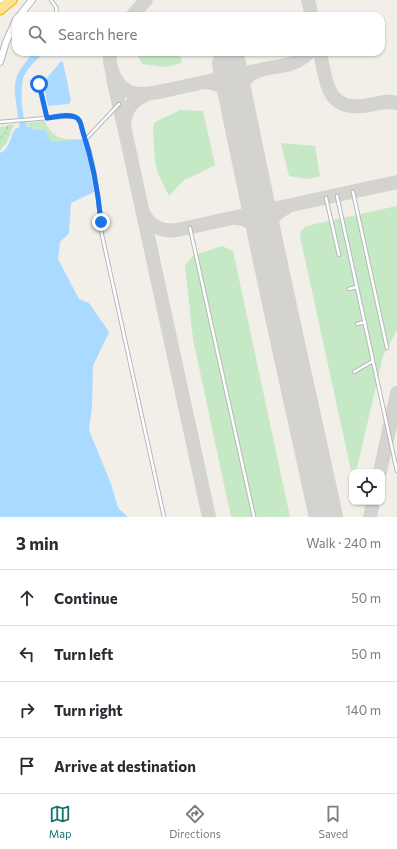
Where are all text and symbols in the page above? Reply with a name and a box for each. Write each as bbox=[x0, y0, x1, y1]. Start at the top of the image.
search box bbox=[12, 12, 385, 56]
icon: search bbox=[26, 23, 48, 45]
text: Search here bbox=[58, 25, 137, 43]
route start bbox=[30, 75, 48, 93]
route end bbox=[92, 213, 110, 231]
map controls bbox=[349, 469, 385, 505]
button: locate bbox=[349, 469, 385, 505]
text: 3 min bbox=[16, 533, 59, 554]
text: Walk · 240 m bbox=[306, 535, 381, 551]
icon: ahead bbox=[16, 587, 38, 609]
text: Continue bbox=[54, 589, 118, 607]
text: 50 m bbox=[351, 590, 381, 606]
icon: left bbox=[16, 643, 38, 665]
text: Turn left bbox=[54, 645, 113, 663]
text: 50 m bbox=[351, 646, 381, 662]
icon: right bbox=[16, 699, 38, 721]
text: Turn right bbox=[54, 701, 123, 719]
text: 140 m bbox=[345, 702, 381, 718]
icon: arrive bbox=[16, 755, 38, 777]
text: Arrive at destination bbox=[54, 757, 196, 775]
tab: Map bbox=[49, 803, 72, 840]
tab: Directions bbox=[169, 803, 221, 840]
tab: Saved bbox=[318, 803, 348, 840]

